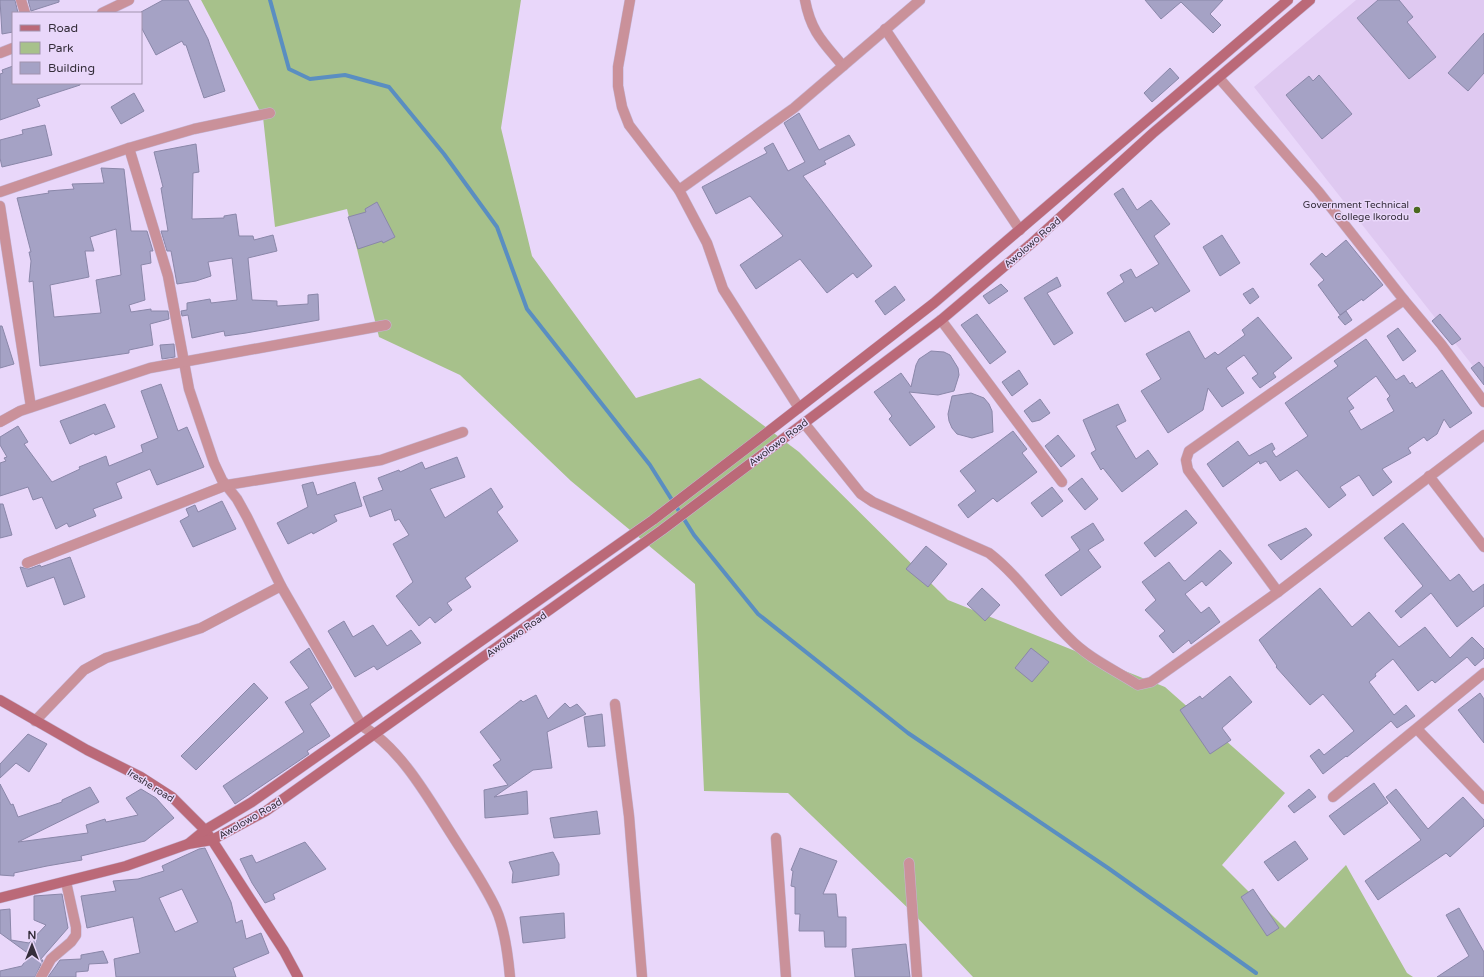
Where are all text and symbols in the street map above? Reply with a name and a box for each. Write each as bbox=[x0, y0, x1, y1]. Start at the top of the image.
legend bbox=[12, 12, 142, 84]
text: Road bbox=[48, 21, 78, 35]
text: Park bbox=[48, 41, 74, 55]
text: Building bbox=[48, 61, 95, 75]
place label: Government Technical College Ikorodu bbox=[1303, 199, 1409, 223]
marker: Government Technical College Ikorodu bbox=[1412, 205, 1422, 215]
street label: Awolowo Road bbox=[1002, 215, 1063, 271]
street label: Awolowo Road bbox=[747, 417, 811, 469]
street label: Awolowo Road bbox=[484, 609, 549, 660]
street label: Ireshe road bbox=[125, 767, 176, 805]
street label: Awolowo Road bbox=[217, 796, 284, 842]
north arrow bbox=[12, 925, 52, 965]
text: N bbox=[28, 929, 36, 942]

